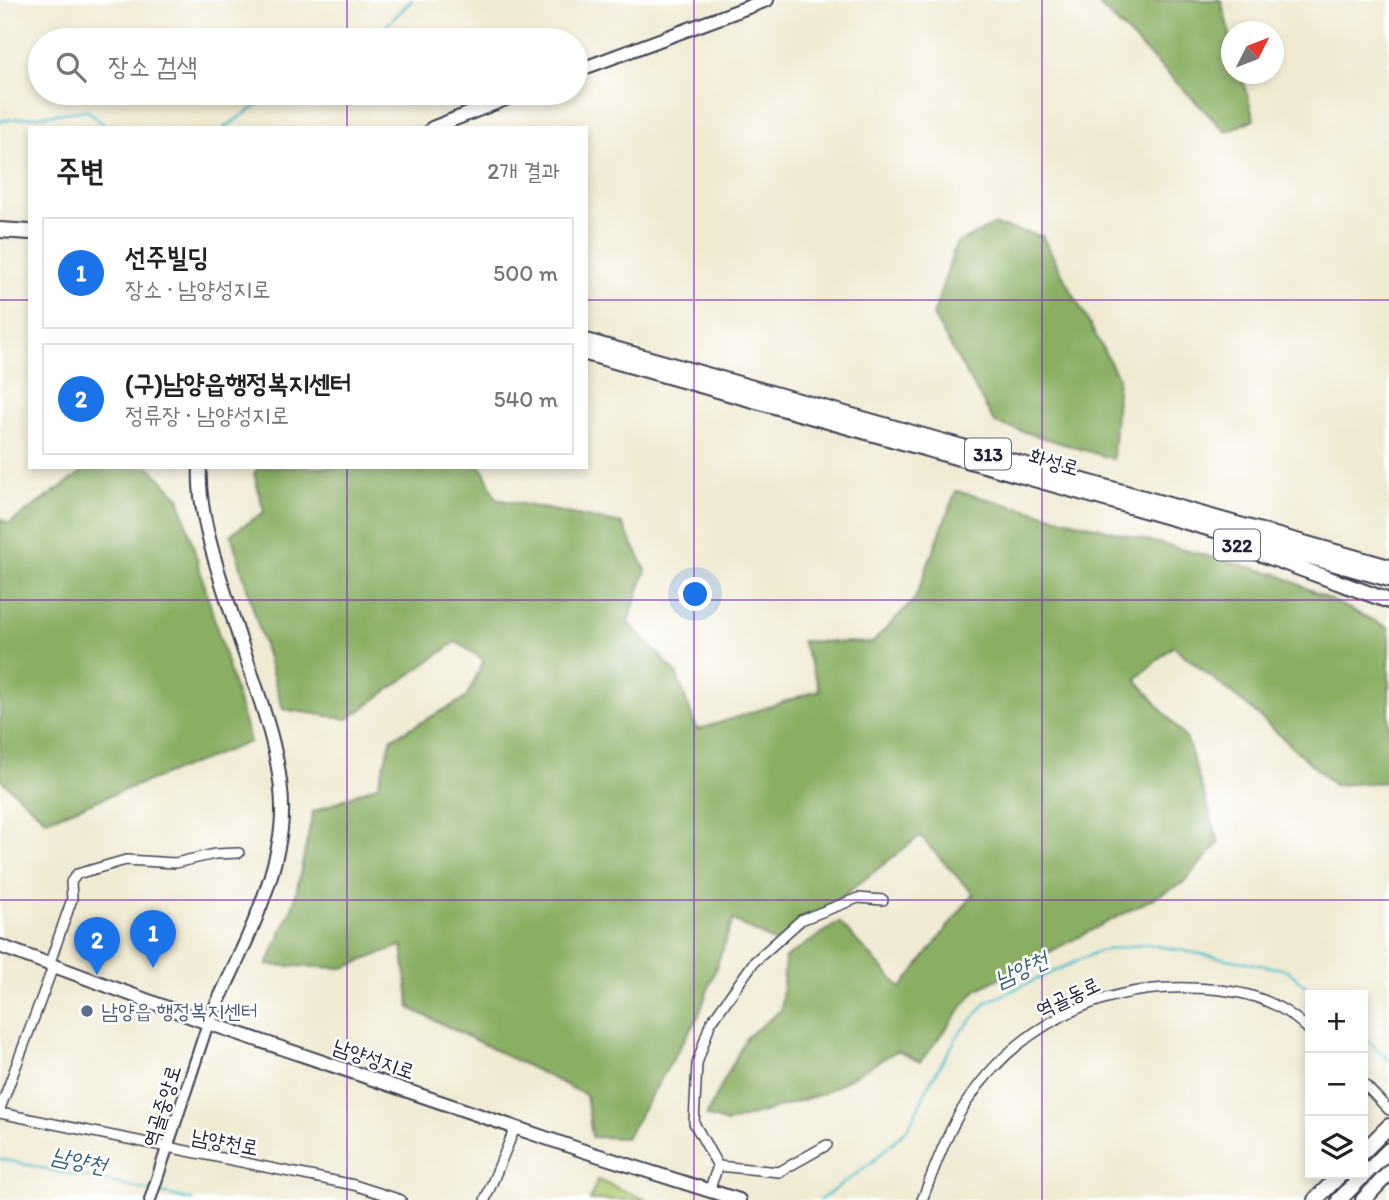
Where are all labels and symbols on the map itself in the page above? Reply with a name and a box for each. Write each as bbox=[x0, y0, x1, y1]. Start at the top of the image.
north arrow bbox=[1221, 21, 1284, 84]
road number: 313 bbox=[965, 438, 1011, 470]
street label: 화성로 bbox=[1026, 443, 1082, 481]
road number: 322 bbox=[1214, 530, 1260, 560]
your location bbox=[678, 577, 712, 611]
pin: 1 bbox=[130, 910, 176, 968]
pin: 2 bbox=[74, 917, 120, 975]
water label: 남양천 bbox=[990, 944, 1054, 993]
street label: 역골동로 bbox=[1032, 971, 1104, 1022]
place label: 남양읍 행정복지센터 bbox=[101, 998, 258, 1023]
marker: 남양읍 행정복지센터 bbox=[79, 1003, 95, 1019]
street label: 남양성지로 bbox=[330, 1033, 418, 1084]
street label: 역골중앙로 bbox=[137, 1062, 186, 1150]
street label: 남양천로 bbox=[190, 1123, 261, 1160]
water label: 남양천 bbox=[49, 1141, 111, 1180]

